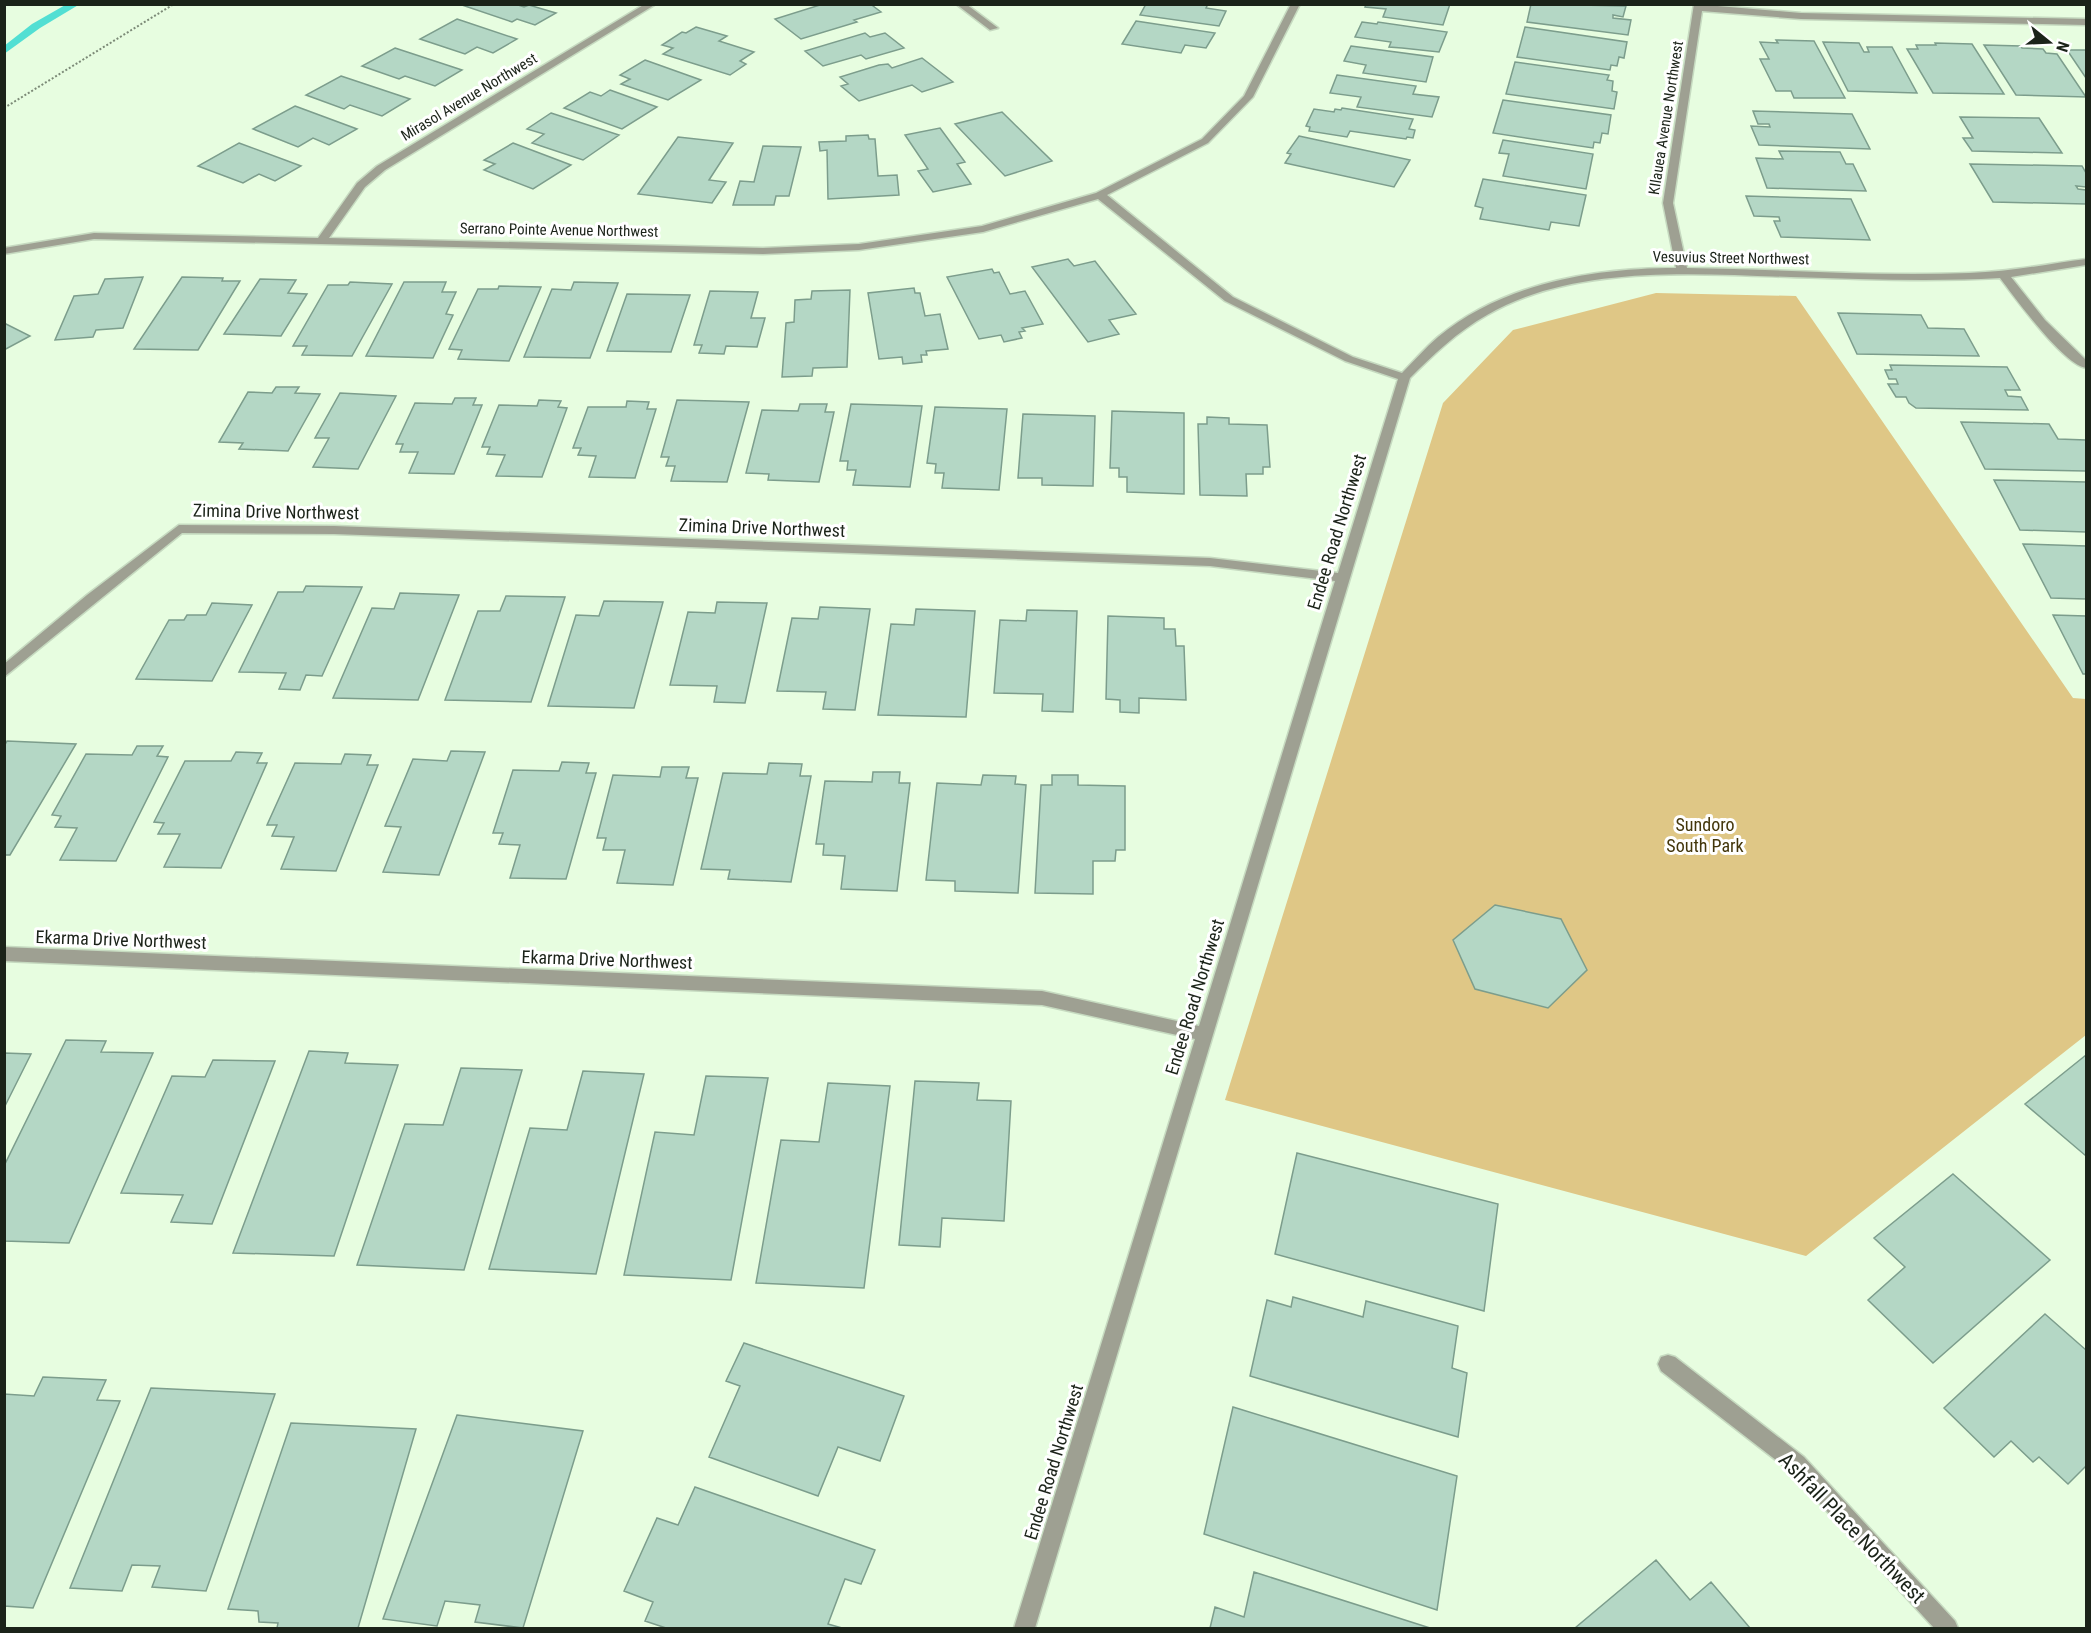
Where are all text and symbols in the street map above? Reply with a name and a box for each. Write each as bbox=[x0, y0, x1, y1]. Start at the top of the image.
north arrow bbox=[2019, 12, 2079, 72]
text: N bbox=[2052, 39, 2073, 54]
street label: KIlauea Avenue Northwest bbox=[1645, 40, 1687, 196]
street label: Mirasol Avenue Northwest bbox=[398, 49, 540, 145]
street label: Serrano Pointe Avenue Northwest bbox=[460, 219, 658, 241]
street label: Vesuvius Street Northwest bbox=[1653, 248, 1809, 268]
street label: Endee Road Northwest bbox=[1303, 451, 1370, 612]
street label: Zimina Drive Northwest bbox=[193, 500, 359, 523]
street label: Zimina Drive Northwest bbox=[678, 514, 846, 541]
park label: Sundoro South Park bbox=[1666, 814, 1744, 856]
street label: Endee Road Northwest bbox=[1161, 916, 1228, 1077]
street label: Ekarma Drive Northwest bbox=[35, 926, 207, 953]
street label: Ekarma Drive Northwest bbox=[521, 946, 693, 973]
street label: Endee Road Northwest bbox=[1020, 1381, 1087, 1542]
street label: Ashfall Place Northwest bbox=[1774, 1448, 1930, 1608]

